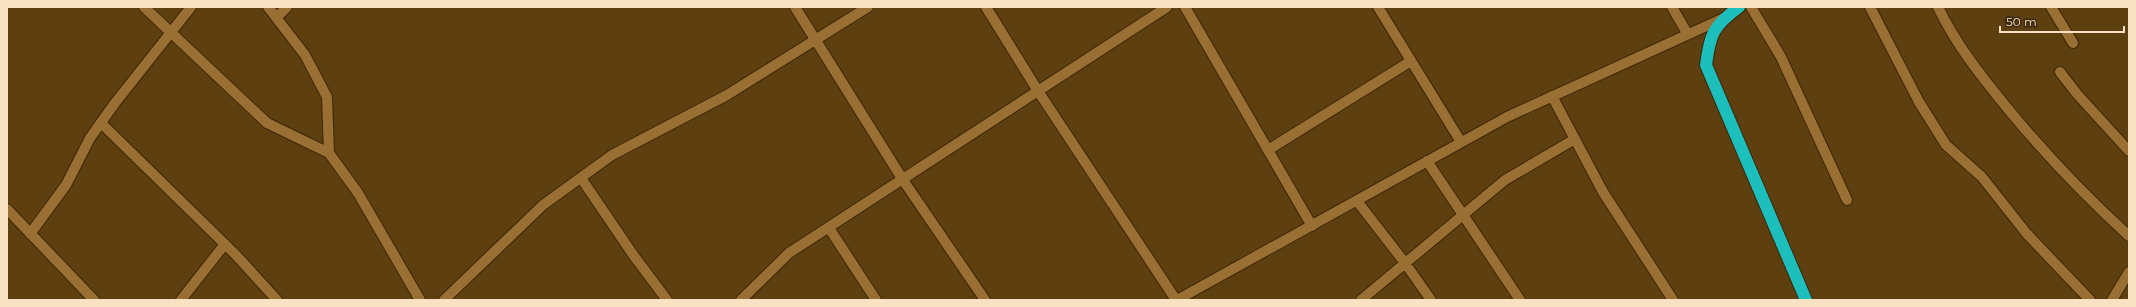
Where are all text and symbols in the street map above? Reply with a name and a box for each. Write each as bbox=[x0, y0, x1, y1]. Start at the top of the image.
scale bar bbox=[2000, 8, 2124, 34]
text: 50 m bbox=[2006, 14, 2037, 29]

